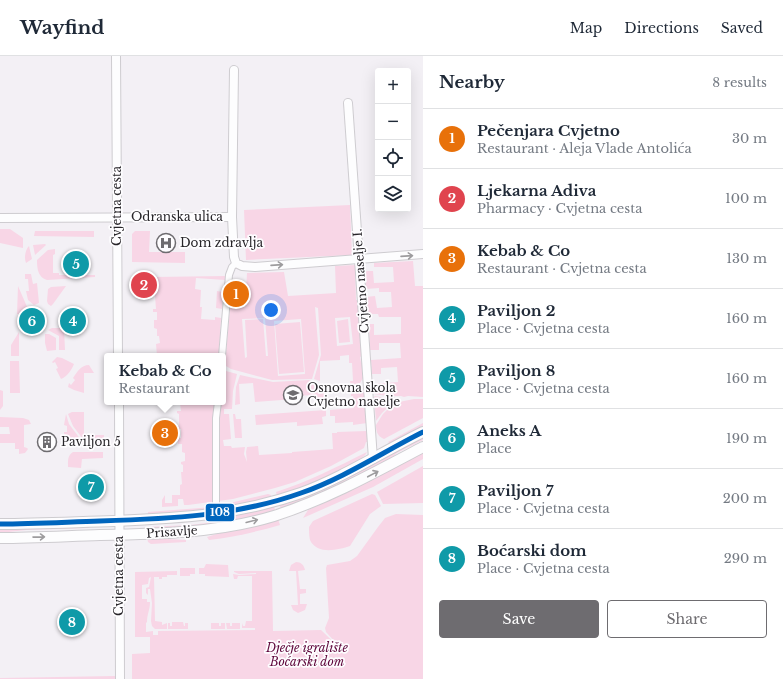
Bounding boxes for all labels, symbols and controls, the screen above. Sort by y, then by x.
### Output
text: Wayfind [20,16,105,39]
text: Map [570,19,602,37]
text: Directions [624,19,699,37]
text: Saved [721,19,763,37]
map controls [375,68,411,212]
button: + [375,68,411,104]
text: Nearby [439,72,505,93]
text: 8 results [712,74,767,91]
button: − [375,104,411,140]
text: Pečenjara Cvjetno [477,121,620,140]
text: 1 [449,130,455,147]
text: 30 m [732,130,767,147]
button: locate [375,140,411,176]
text: Restaurant · Aleja Vlade Antolića [477,140,692,157]
street label: Cvjetna cesta [109,166,124,246]
button: layers [375,176,411,212]
text: Ljekarna Adiva [477,181,596,200]
text: 2 [448,190,456,207]
text: 100 m [725,190,767,207]
text: Pharmacy · Cvjetna cesta [477,200,642,217]
street label: Odranska ulica [131,209,223,224]
street label: Cvjetno naselje I. [349,228,372,334]
hospital icon: Dom zdravlja [155,232,177,254]
place label: Dom zdravlja [180,235,263,250]
text: Kebab & Co [477,241,570,260]
pin: 5 [63,249,89,279]
text: 3 [448,250,456,267]
text: 130 m [726,250,767,267]
one-way arrow [400,252,413,259]
text: Restaurant · Cvjetna cesta [477,260,647,277]
one-way arrow [270,262,283,269]
pin: 2 [131,270,157,300]
pin: 1 [223,279,249,309]
your location [261,300,281,320]
text: Paviljon 2 [477,301,555,320]
pin: 6 [19,306,45,336]
pin: 4 [60,306,86,336]
text: 4 [448,310,456,327]
text: 160 m [726,310,767,327]
text: Place · Cvjetna cesta [477,320,610,337]
popup [104,353,226,405]
text: Kebab & Co [118,361,212,380]
text: Paviljon 8 [477,361,555,380]
text: 5 [448,370,456,387]
text: 160 m [726,370,767,387]
text: Restaurant [118,380,190,397]
place label: Osnovna škola Cvjetno naselje [307,380,400,409]
text: Place · Cvjetna cesta [477,380,610,397]
school or university icon: Osnovna škola Cvjetno naselje [282,384,304,406]
pin: 3 [152,418,178,448]
text: Aneks A [477,421,541,440]
text: 6 [448,430,456,447]
text: 190 m [726,430,767,447]
building icon: Paviljon 5 [36,431,58,453]
place label: Paviljon 5 [61,434,121,449]
text: Place [477,440,512,457]
one-way arrow [367,470,379,478]
pin: 7 [78,472,104,502]
text: Paviljon 7 [477,481,553,500]
text: 7 [449,490,455,507]
text: 200 m [723,490,767,507]
text: Place · Cvjetna cesta [477,500,610,517]
line badge: 108 [205,503,235,522]
text: 108 [210,505,230,519]
one-way arrow [245,517,258,525]
street label: Prisavlje [146,522,198,541]
one-way arrow [32,533,45,541]
street label: Cvjetna cesta [111,536,126,616]
text: Boćarski dom [477,541,587,560]
text: 8 [448,550,456,567]
text: 290 m [724,550,767,567]
text: Place · Cvjetna cesta [477,560,610,577]
button: Save [439,600,599,638]
button: Share [607,600,767,638]
pin: 8 [59,607,85,637]
park label: Dječje igralište Boćarski dom [265,640,348,669]

